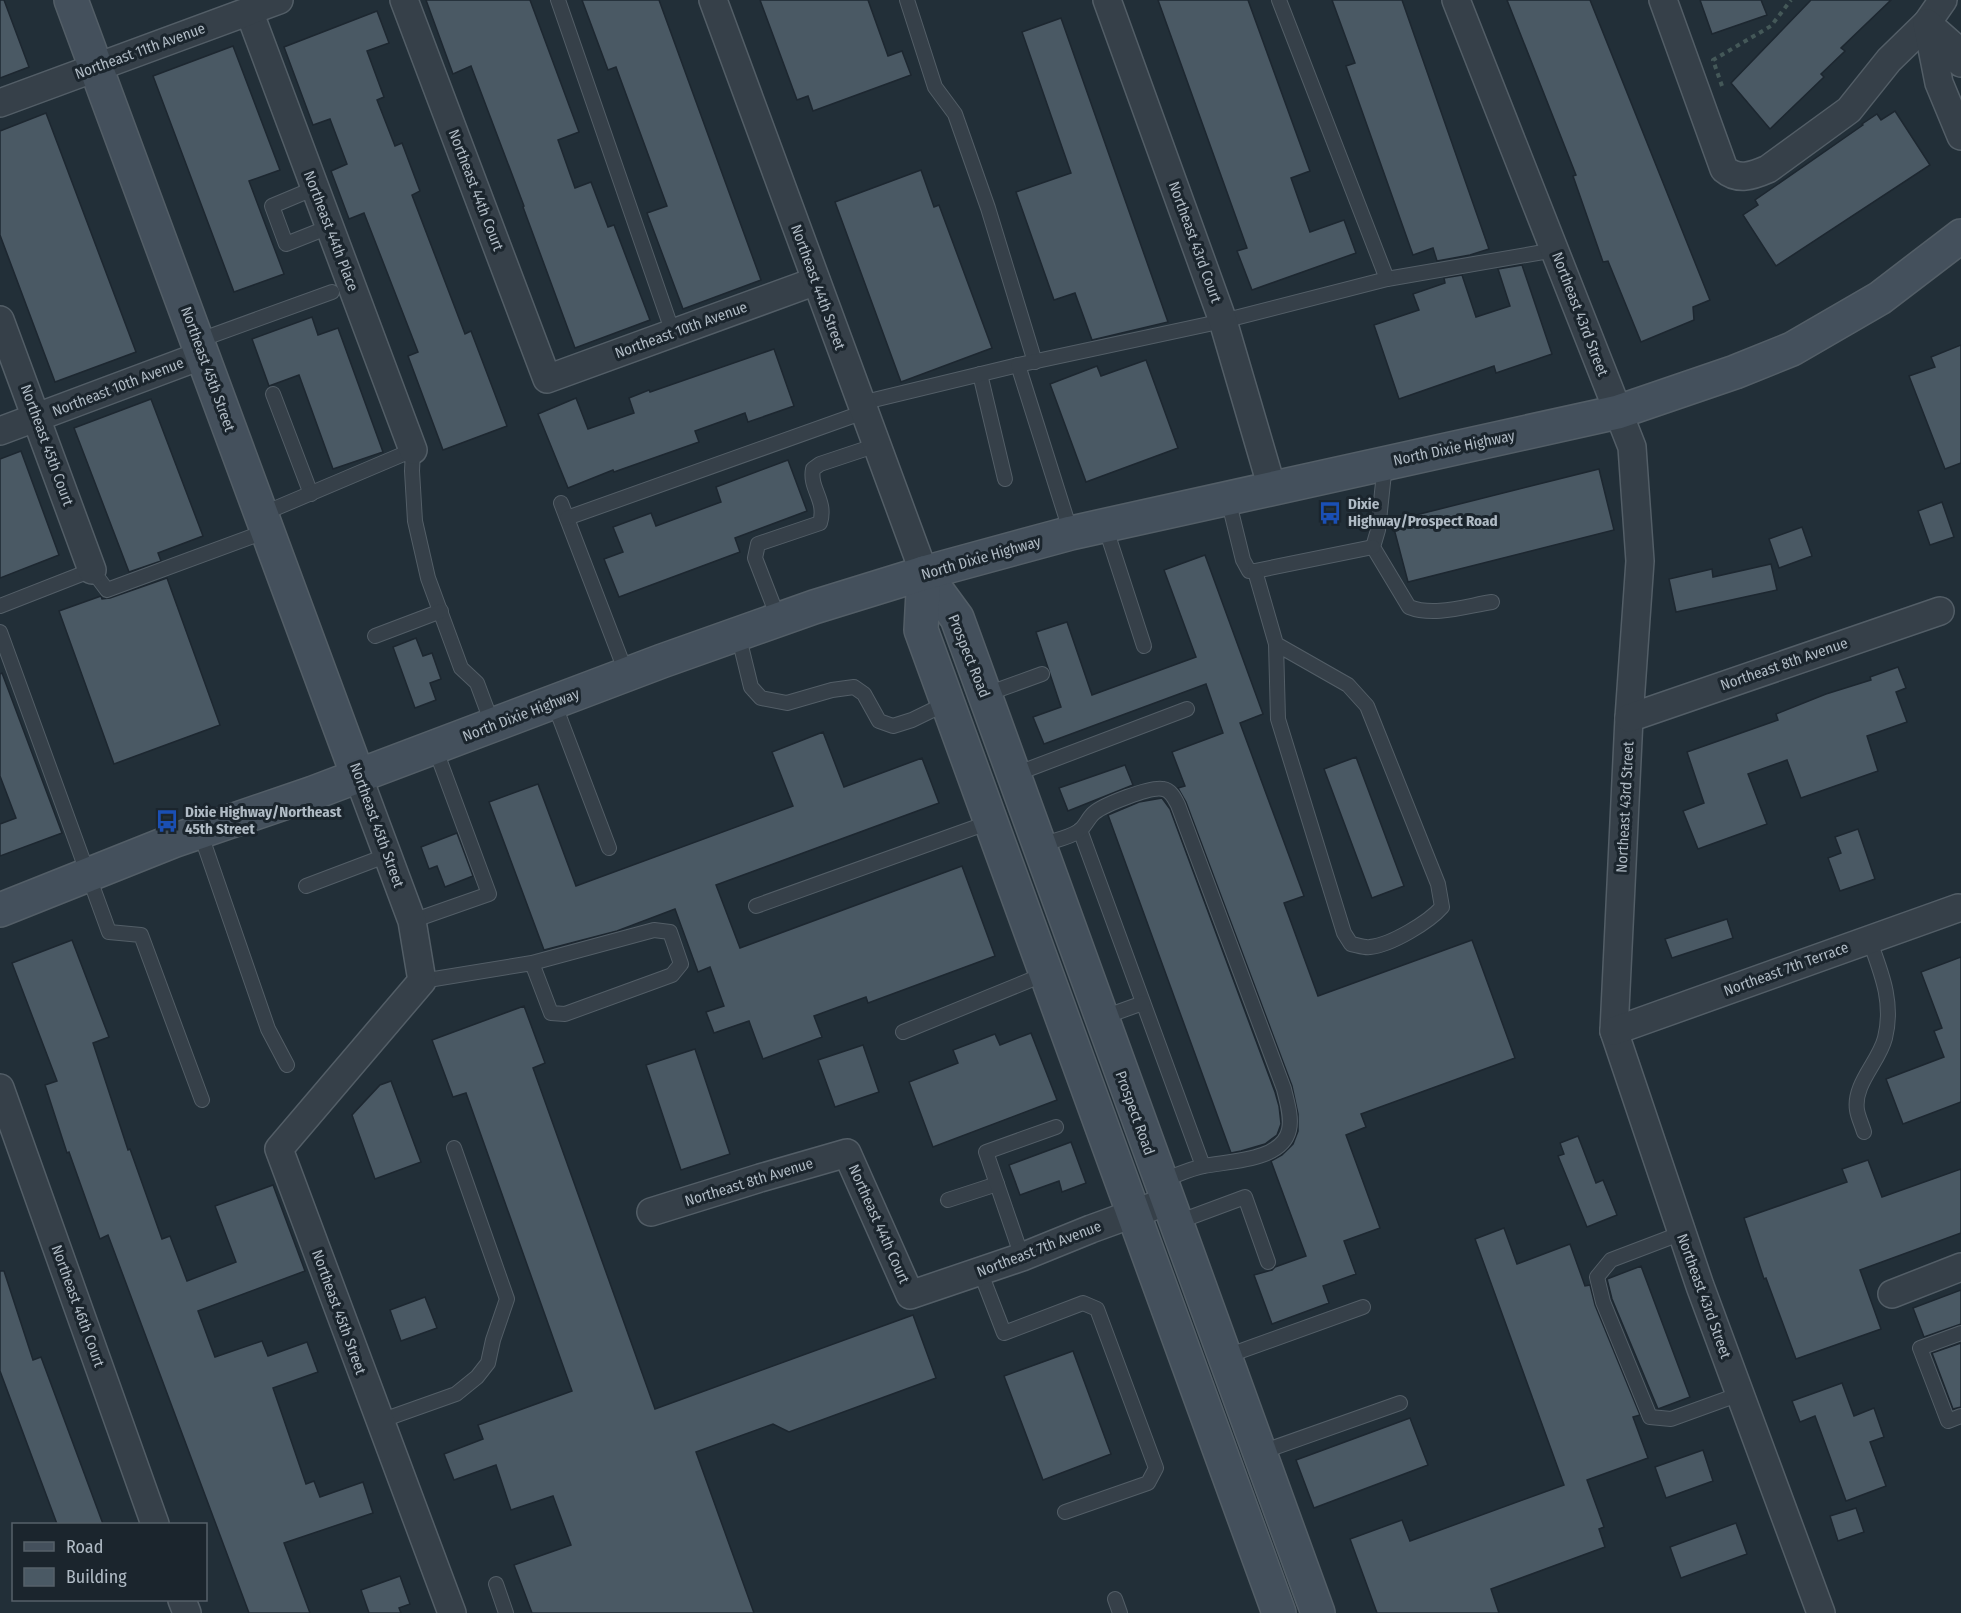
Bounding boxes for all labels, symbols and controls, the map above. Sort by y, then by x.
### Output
street label: Northeast 11th Avenue [72,19,208,83]
street label: Northeast 44th Court [445,127,507,253]
street label: Northeast 44th Place [300,168,362,294]
street label: Northeast 43rd Court [1165,179,1225,305]
street label: Northeast 44th Street [787,222,849,352]
street label: Northeast 43rd Street [1548,249,1612,379]
street label: Northeast 10th Avenue [612,298,750,362]
street label: Northeast 45th Street [177,304,239,434]
street label: Northeast 10th Avenue [50,354,186,420]
street label: Northeast 45th Court [17,382,77,508]
street label: North Dixie Highway [1392,426,1517,470]
place label: Dixie Highway/Prospect Road [1348,495,1498,530]
bus stop icon: Dixie Highway/Prospect Road [1317,500,1343,526]
street label: North Dixie Highway [919,532,1043,584]
street label: Prospect Road [944,612,994,700]
street label: Northeast 8th Avenue [1718,634,1850,694]
street label: North Dixie Highway [460,684,582,746]
street label: Northeast 43rd Street [1613,741,1637,873]
street label: Northeast 45th Street [346,760,408,890]
place label: Dixie Highway/Northeast 45th Street [185,803,342,838]
bus stop icon: Dixie Highway/Northeast 45th Street [154,808,180,834]
street label: Northeast 7th Terrace [1721,938,1851,1000]
street label: Prospect Road [1111,1069,1159,1157]
street label: Northeast 8th Avenue [683,1154,815,1210]
street label: Northeast 44th Court [845,1162,913,1286]
street label: Northeast 7th Avenue [974,1217,1104,1281]
street label: Northeast 43rd Street [1673,1231,1735,1361]
street label: Northeast 46th Court [48,1242,108,1370]
street label: Northeast 45th Street [308,1247,370,1377]
legend [12,1523,207,1601]
text: Road [66,1536,103,1558]
text: Building [66,1566,127,1588]

